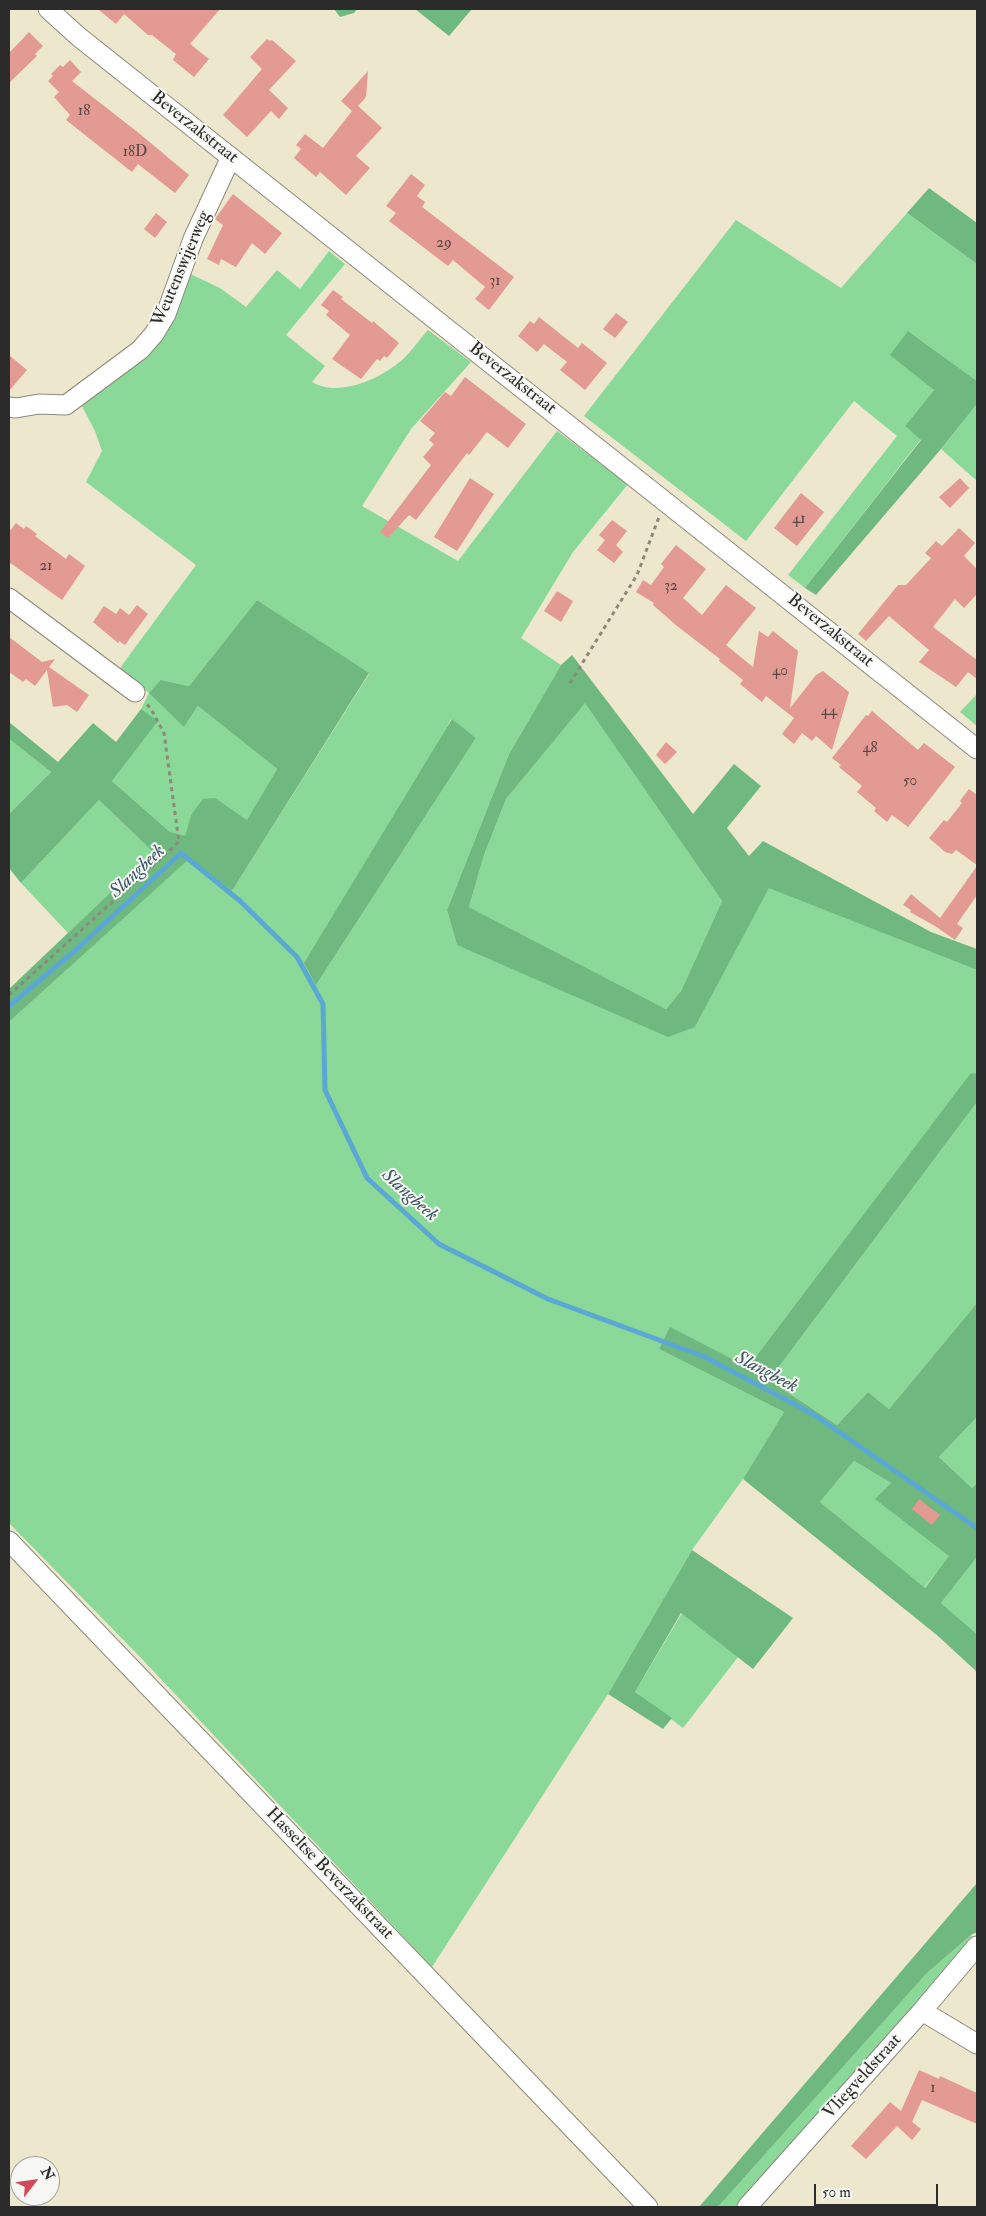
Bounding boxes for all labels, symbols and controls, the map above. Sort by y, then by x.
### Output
street label: Beverzakstraat [146,87,242,169]
house number: 18 [78,103,90,121]
house number: 18D [123,144,147,162]
street label: Weutenswijerweg [148,208,216,330]
house number: 29 [436,235,452,253]
house number: 31 [489,273,501,291]
street label: Beverzakstraat [464,338,560,420]
house number: 41 [792,511,806,529]
house number: 21 [40,558,52,576]
house number: 32 [664,578,678,596]
street label: Beverzakstraat [782,590,878,672]
house number: 40 [772,663,788,681]
house number: 44 [821,703,837,721]
house number: 48 [862,740,878,758]
house number: 50 [903,773,917,791]
water label: Slangbeek [105,841,171,903]
water label: Slangbeek [376,1165,442,1227]
water label: Slangbeek [731,1347,801,1399]
street label: Hasseltse Beverzakstraat [260,1804,398,1944]
street label: Vliegveldstraat [819,2030,907,2124]
house number: 1 [930,2080,936,2098]
north arrow [10,2156,60,2206]
text: N [37,2164,58,2183]
scale bar [816,2174,940,2206]
text: 50 m [822,2183,851,2202]

